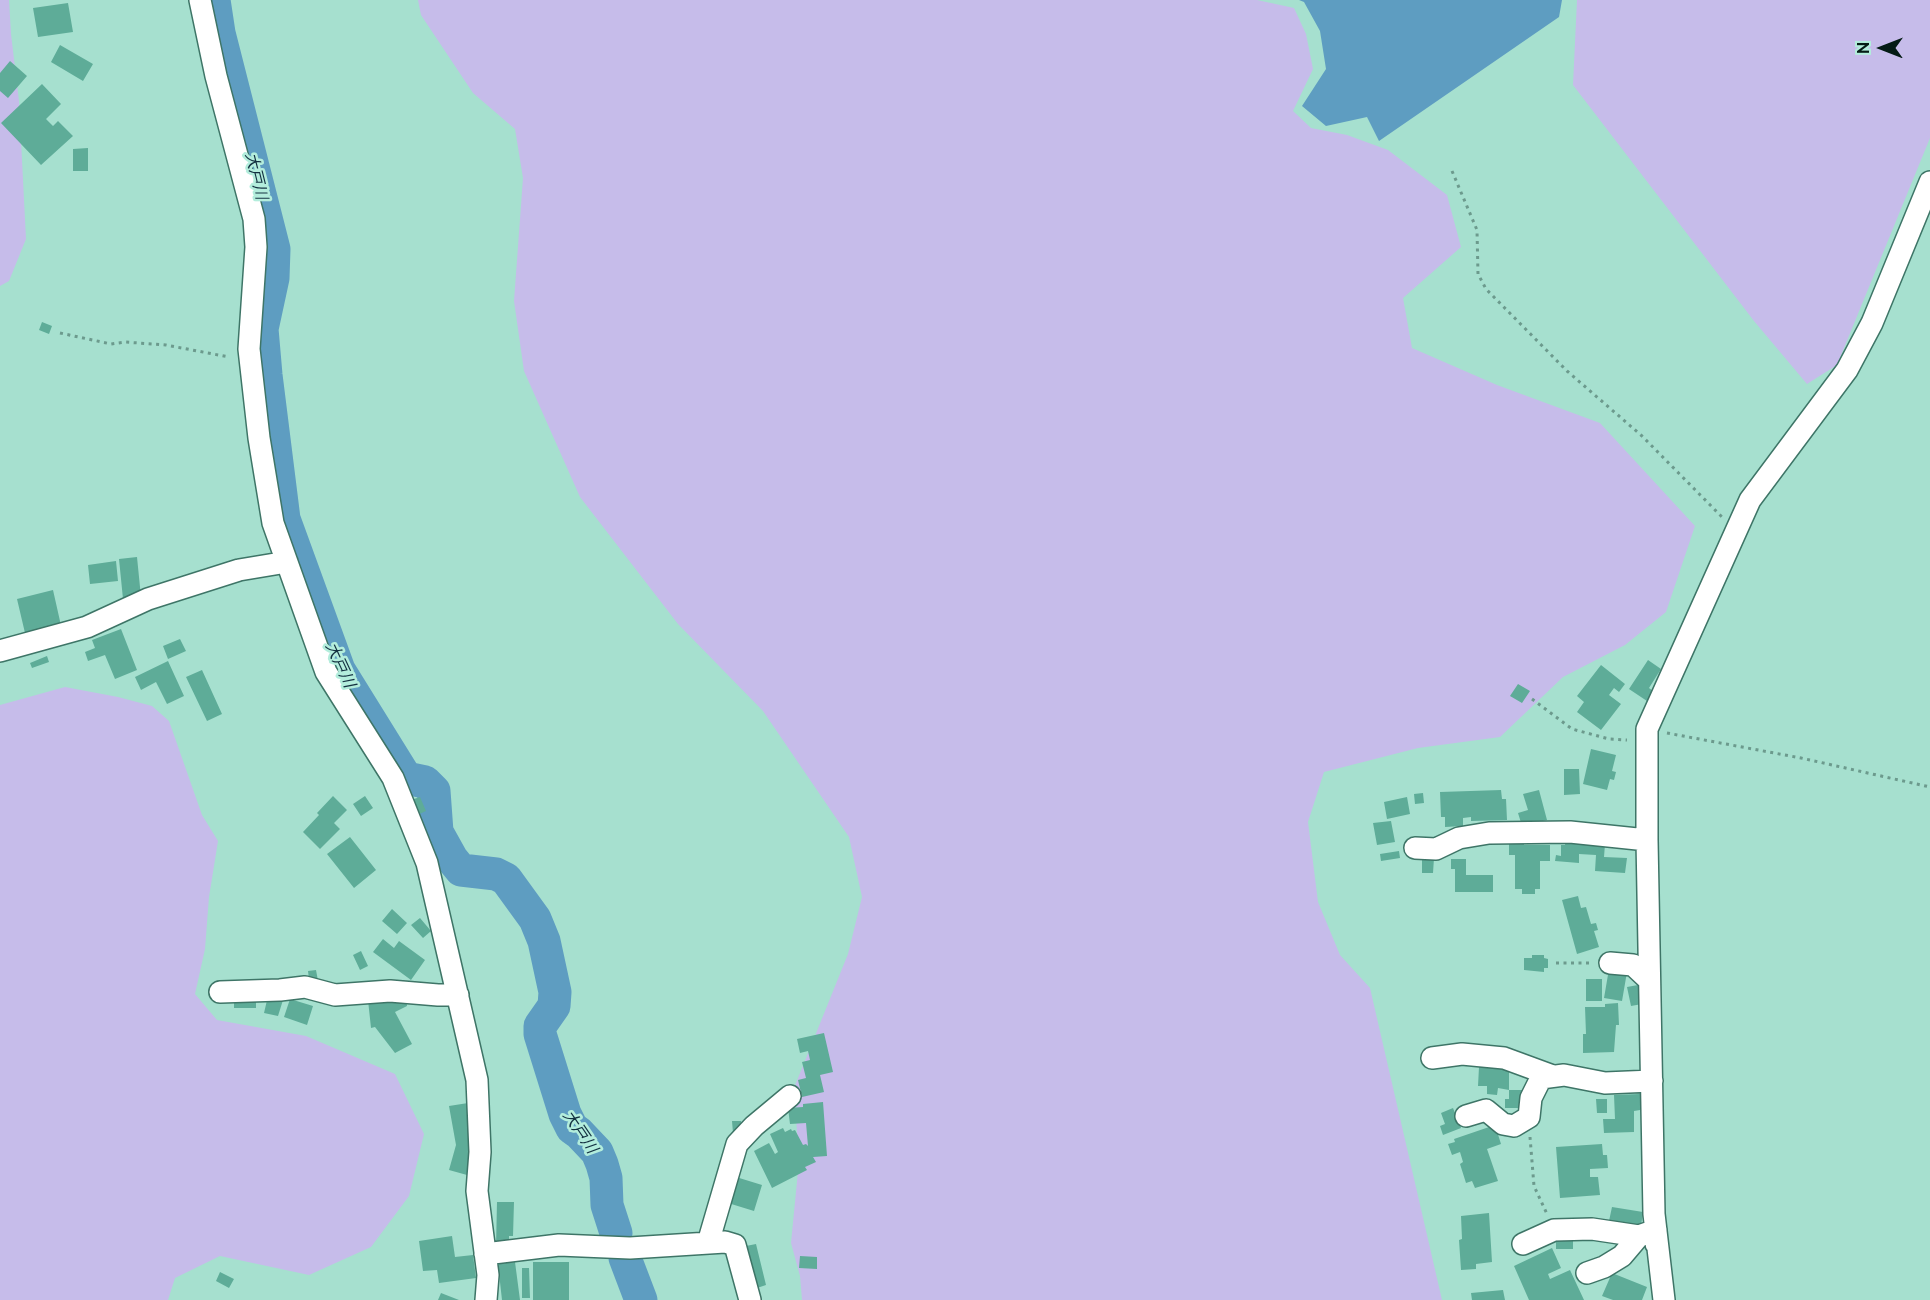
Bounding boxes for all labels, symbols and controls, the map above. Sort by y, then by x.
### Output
north arrow [1852,18,1912,78]
text: N [1854,42,1873,54]
water label: 大戸川 [241,150,271,202]
water label: 大戸川 [321,639,359,691]
water label: 大戸川 [559,1107,601,1157]

